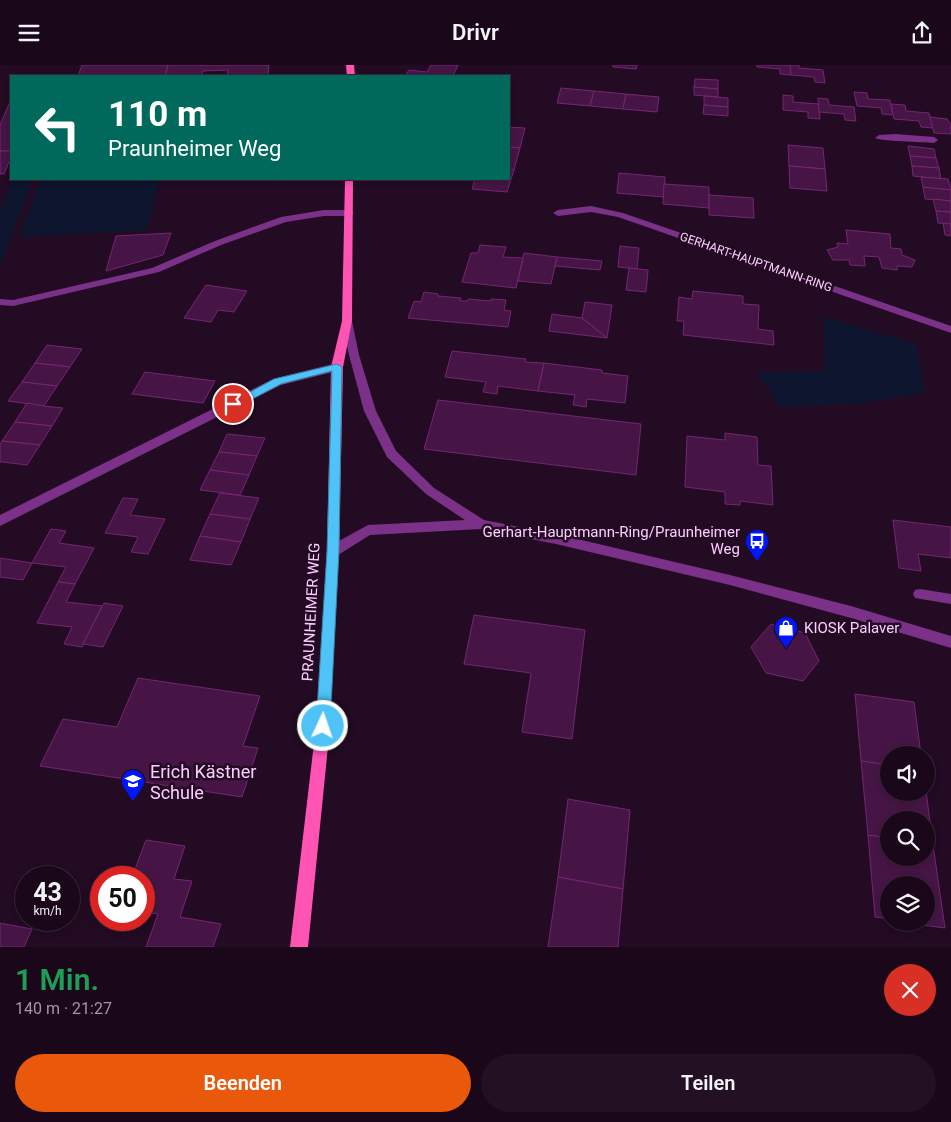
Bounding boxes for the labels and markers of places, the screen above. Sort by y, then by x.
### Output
pin [212,383,254,425]
place label: Gerhart-Hauptmann-Ring/Praunheimer Weg [483,523,740,558]
bus stop icon: Gerhart-Hauptmann-Ring/Praunheimer Weg [744,528,770,562]
shop icon: KIOSK Palaver [773,615,799,649]
place label: KIOSK Palaver [804,619,899,637]
place label: Erich Kästner Schule [150,761,256,803]
school or university icon: Erich Kästner Schule [120,768,146,802]

